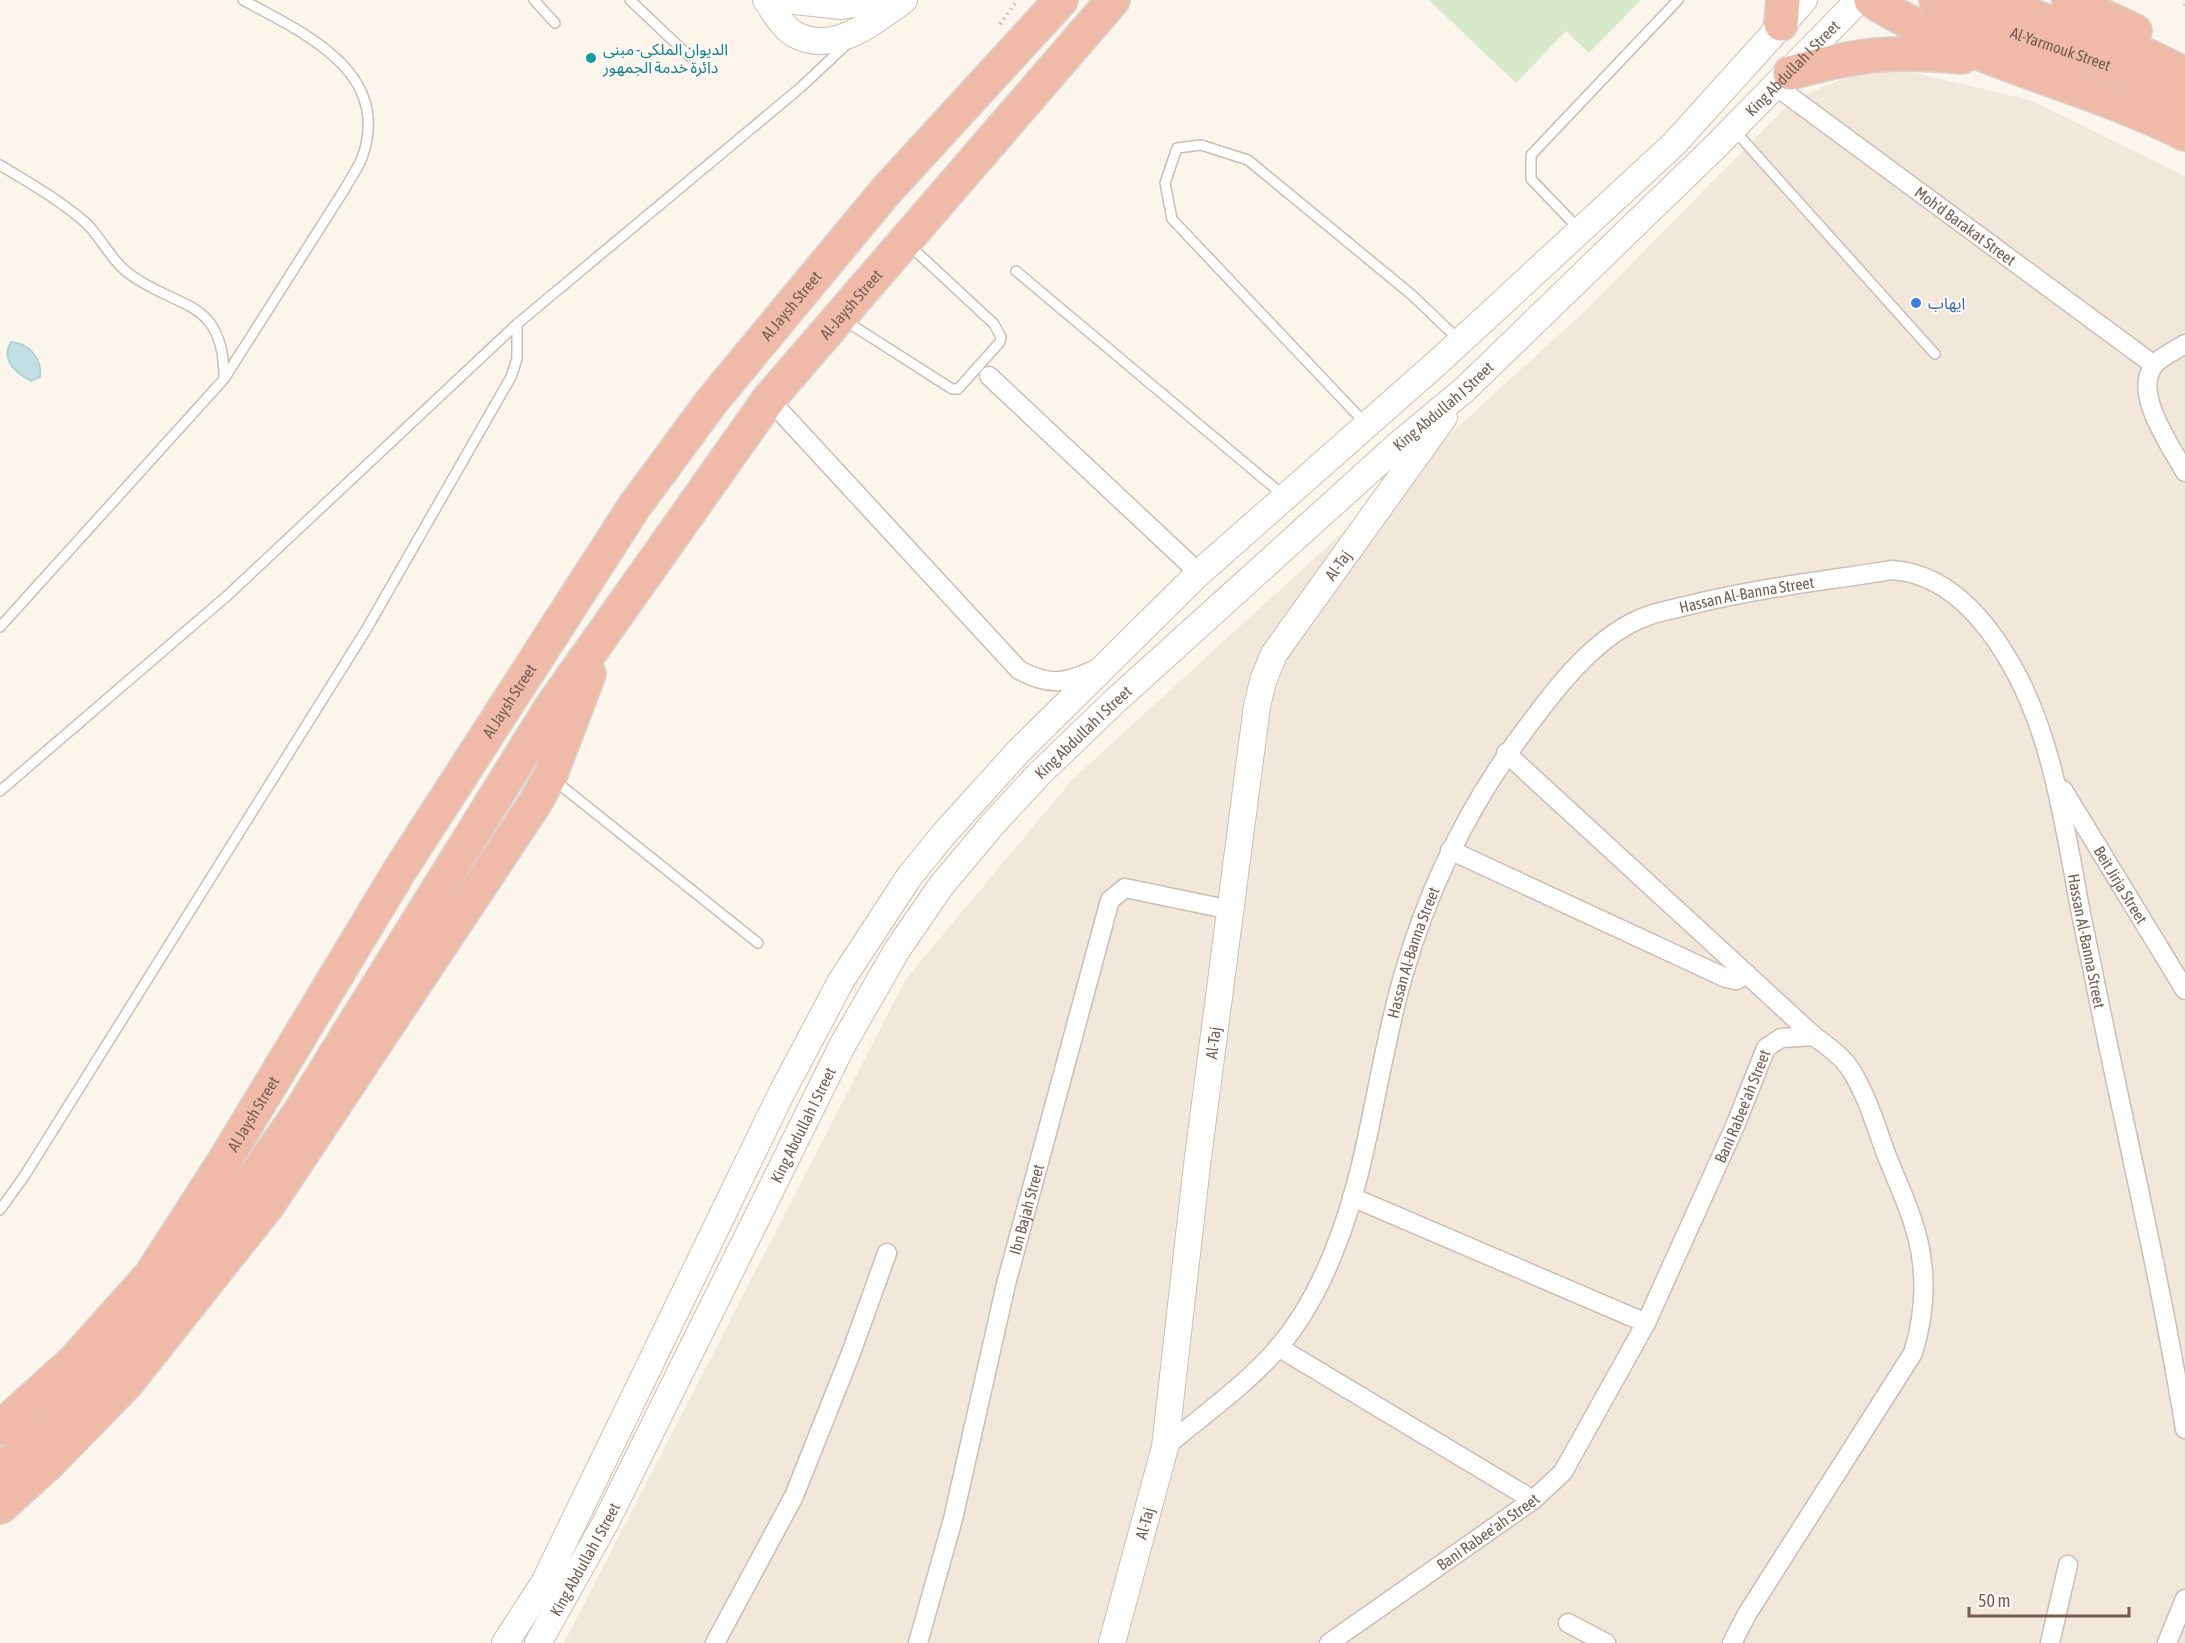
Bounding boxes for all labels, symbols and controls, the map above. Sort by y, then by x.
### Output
street label: King Abdullah I Street [1742,16,1843,120]
street label: Al-Yarmouk Street [2008,23,2114,74]
place label: الديوان الملكي- مبنى دائرة خدمة الجمهور [602,40,728,77]
marker: الديوان الملكي- مبنى دائرة خدمة الجمهور [584,51,598,65]
street label: Moh'd Barakat Street [1911,183,2020,269]
street label: Al-Jaysh Street [816,265,886,343]
street label: Al Jaysh Street [757,267,825,344]
place label: ايهاب [1928,294,1965,313]
marker: ايهاب [1909,296,1923,310]
street label: King Abdullah I Street [1389,357,1497,454]
street label: Al-Taj [1321,547,1355,584]
street label: Hassan Al-Banna Street [1677,573,1816,616]
street label: Al Jaysh Street [479,660,540,741]
street label: King Abdullah I Street [1031,682,1135,782]
street label: Beit Jirja Street [2090,843,2151,927]
street label: Hassan Al-Banna Street [2065,872,2109,1010]
street label: Hassan Al-Banna Street [1383,884,1443,1020]
street label: Al-Taj [1202,1026,1225,1060]
street label: Bani Rabee'ah Street [1711,1047,1774,1166]
street label: King Abdullah I Street [767,1064,839,1186]
street label: Al Jaysh Street [223,1073,283,1154]
street label: Ibn Bajah Street [1005,1162,1047,1257]
street label: Bani Rabee'ah Street [1433,1490,1543,1574]
street label: King Abdullah I Street [546,1499,623,1619]
street label: Al-Taj [1131,1505,1158,1541]
scale bar [1969,1580,2130,1618]
text: 50 m [1978,1590,2010,1611]

